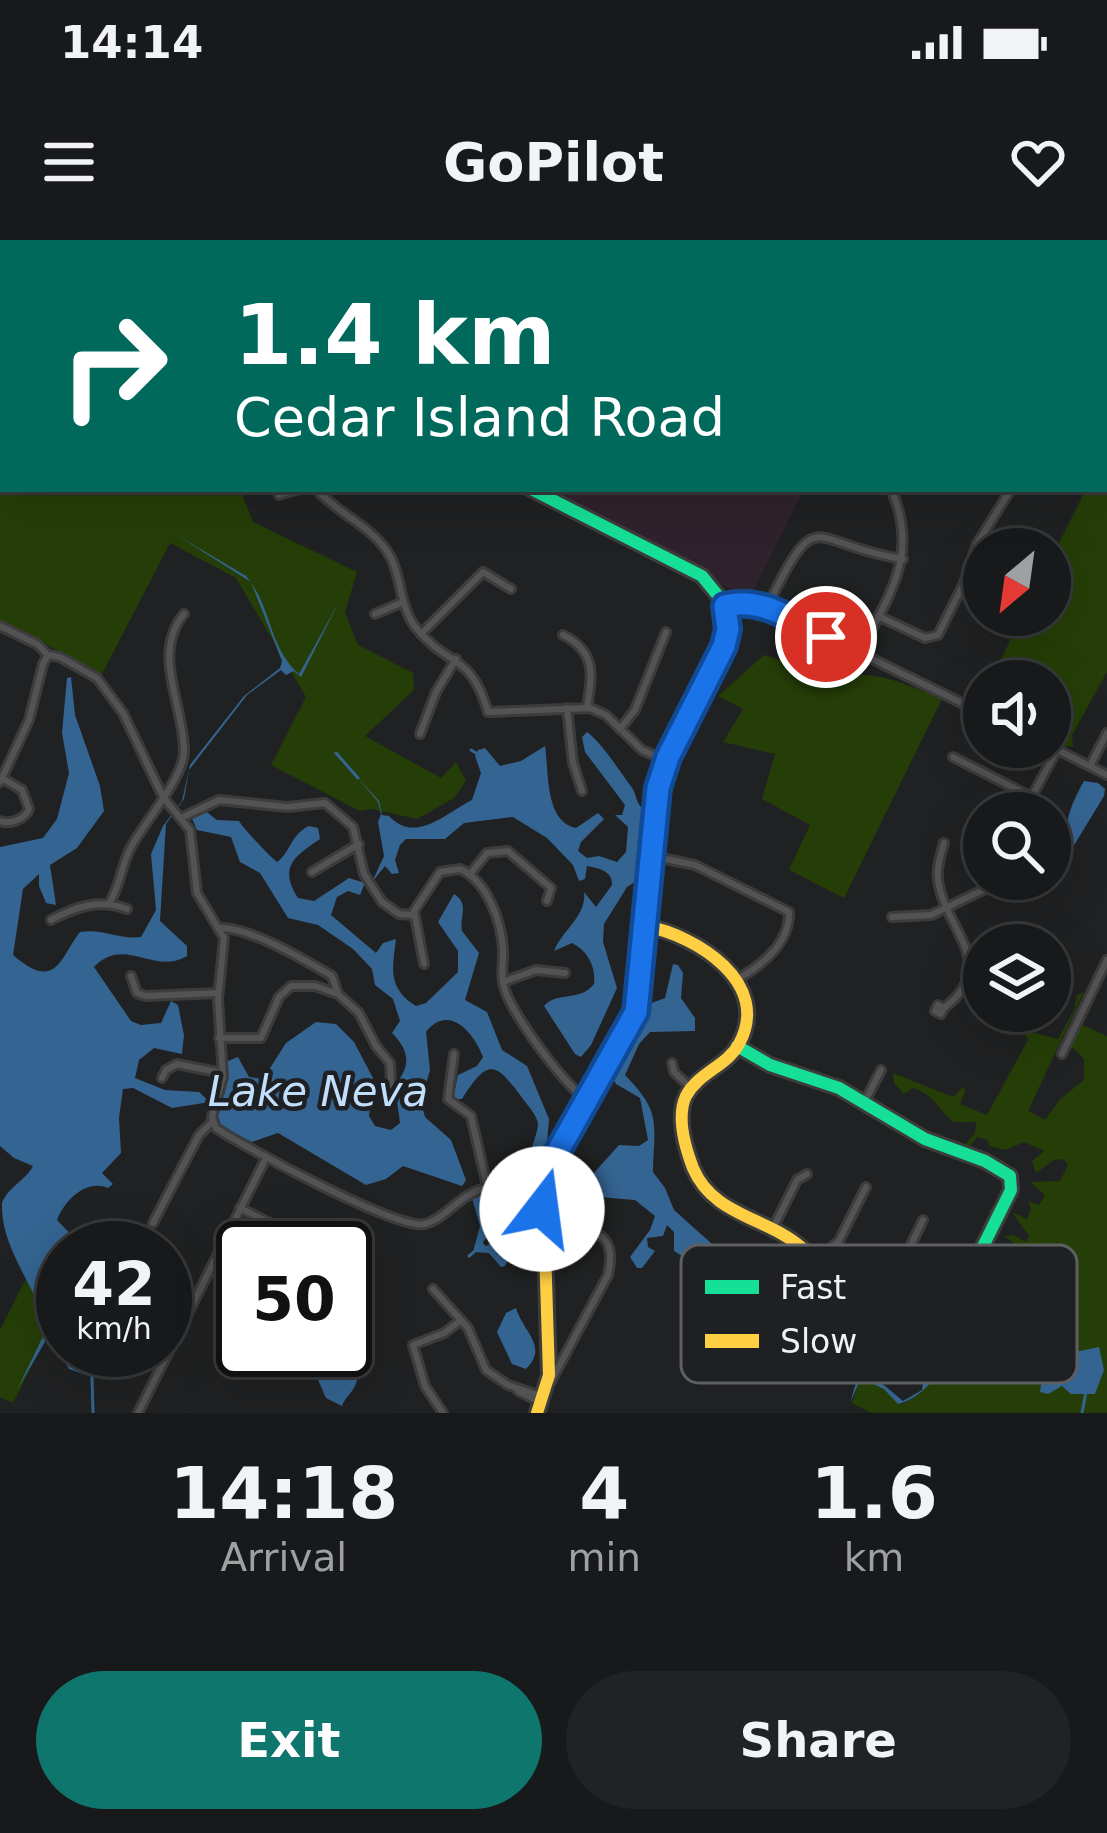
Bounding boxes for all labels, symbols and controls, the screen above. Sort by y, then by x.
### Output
text: 14:14 [60,16,203,69]
icon: menu [36,129,102,195]
icon: heart [1005,129,1071,195]
text: GoPilot [443,131,664,194]
text: 1.4 km [234,286,555,384]
icon: right [36,288,192,444]
text: Cedar Island Road [234,386,725,449]
north arrow [963,528,1071,636]
map controls [963,528,1071,1032]
pin [775,586,877,688]
icon: arrive [793,604,859,670]
button: sound [963,660,1071,768]
button: search [963,792,1071,900]
button: layers [963,924,1071,1032]
water label: Lake Neva [208,1067,428,1116]
position arrow [479,1146,605,1272]
speed limit sign: 50 [216,1221,372,1377]
legend [681,1245,1077,1383]
text: 42 [72,1249,156,1319]
text: Fast [780,1268,846,1307]
text: km/h [76,1311,152,1346]
text: Slow [780,1322,857,1361]
text: 14:18 [169,1451,398,1535]
text: 4 [579,1451,629,1535]
text: 1.6 [810,1451,938,1535]
text: Arrival [220,1535,347,1580]
text: min [568,1535,641,1580]
text: km [844,1535,904,1580]
button: Exit [36,1671,542,1809]
button: Share [566,1671,1071,1809]

